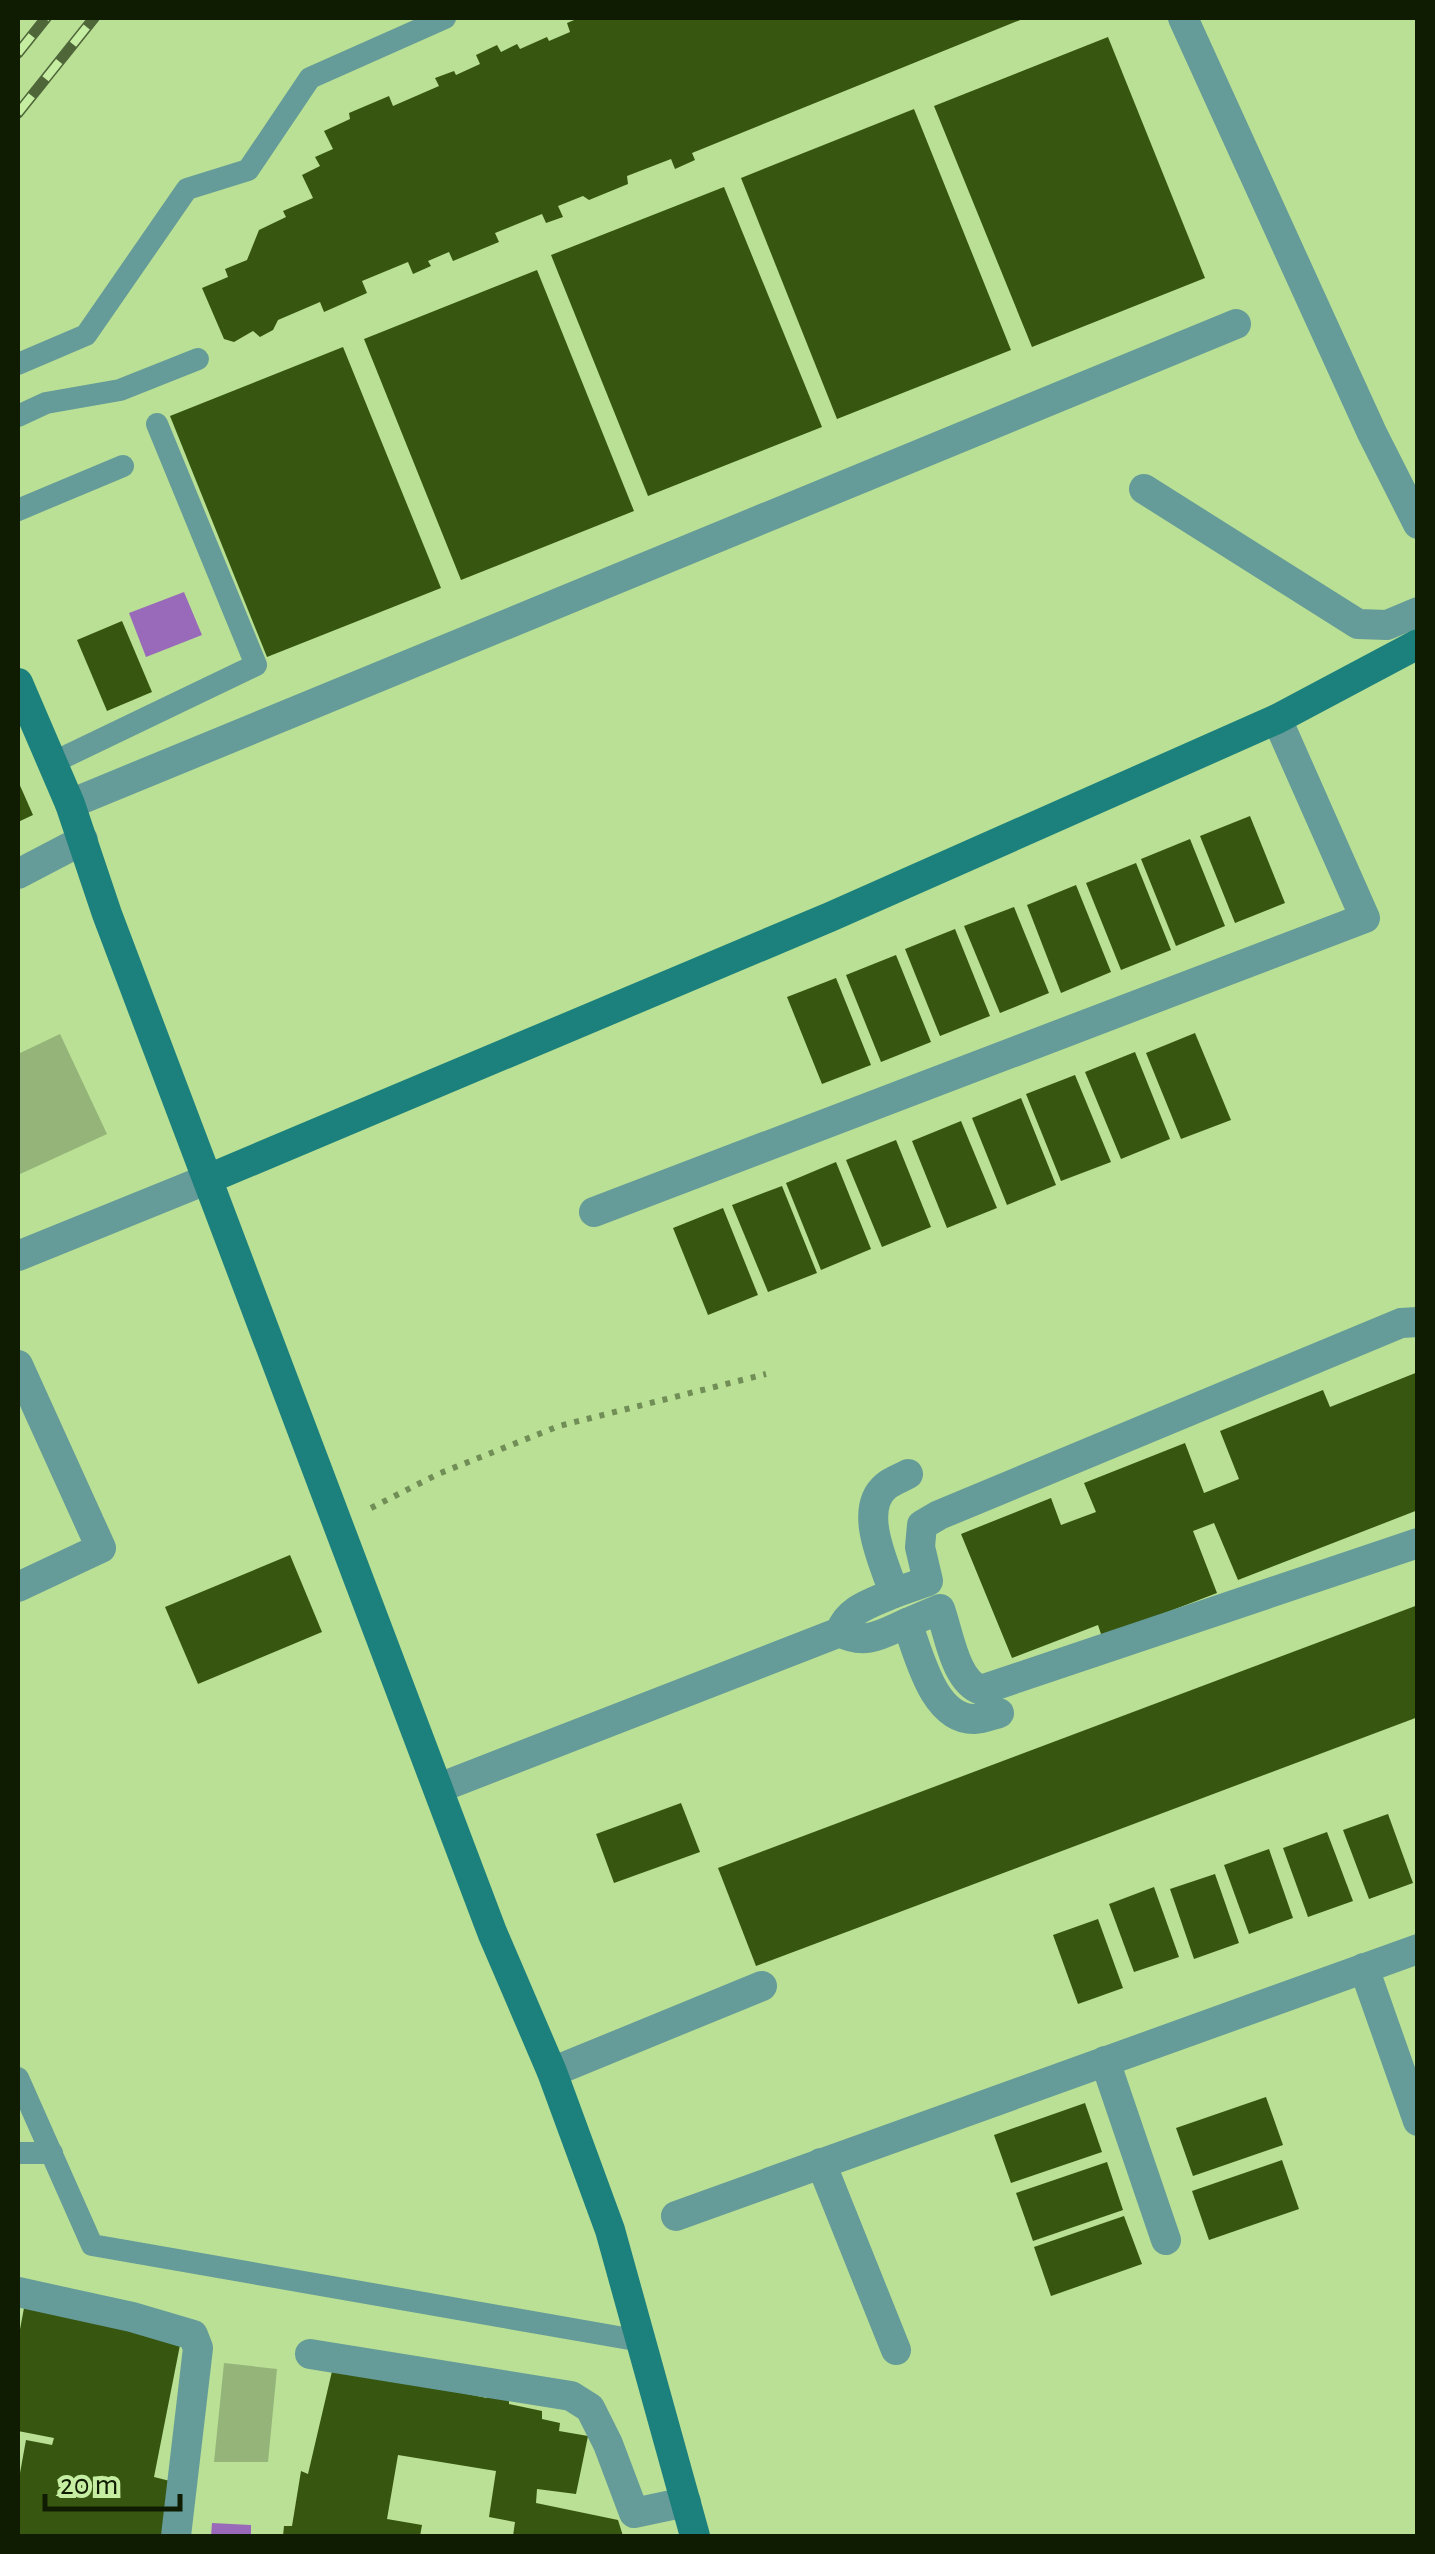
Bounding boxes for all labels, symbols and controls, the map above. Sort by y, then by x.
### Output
scale bar [45,2449,180,2511]
text: 20 m [60,2470,118,2500]

